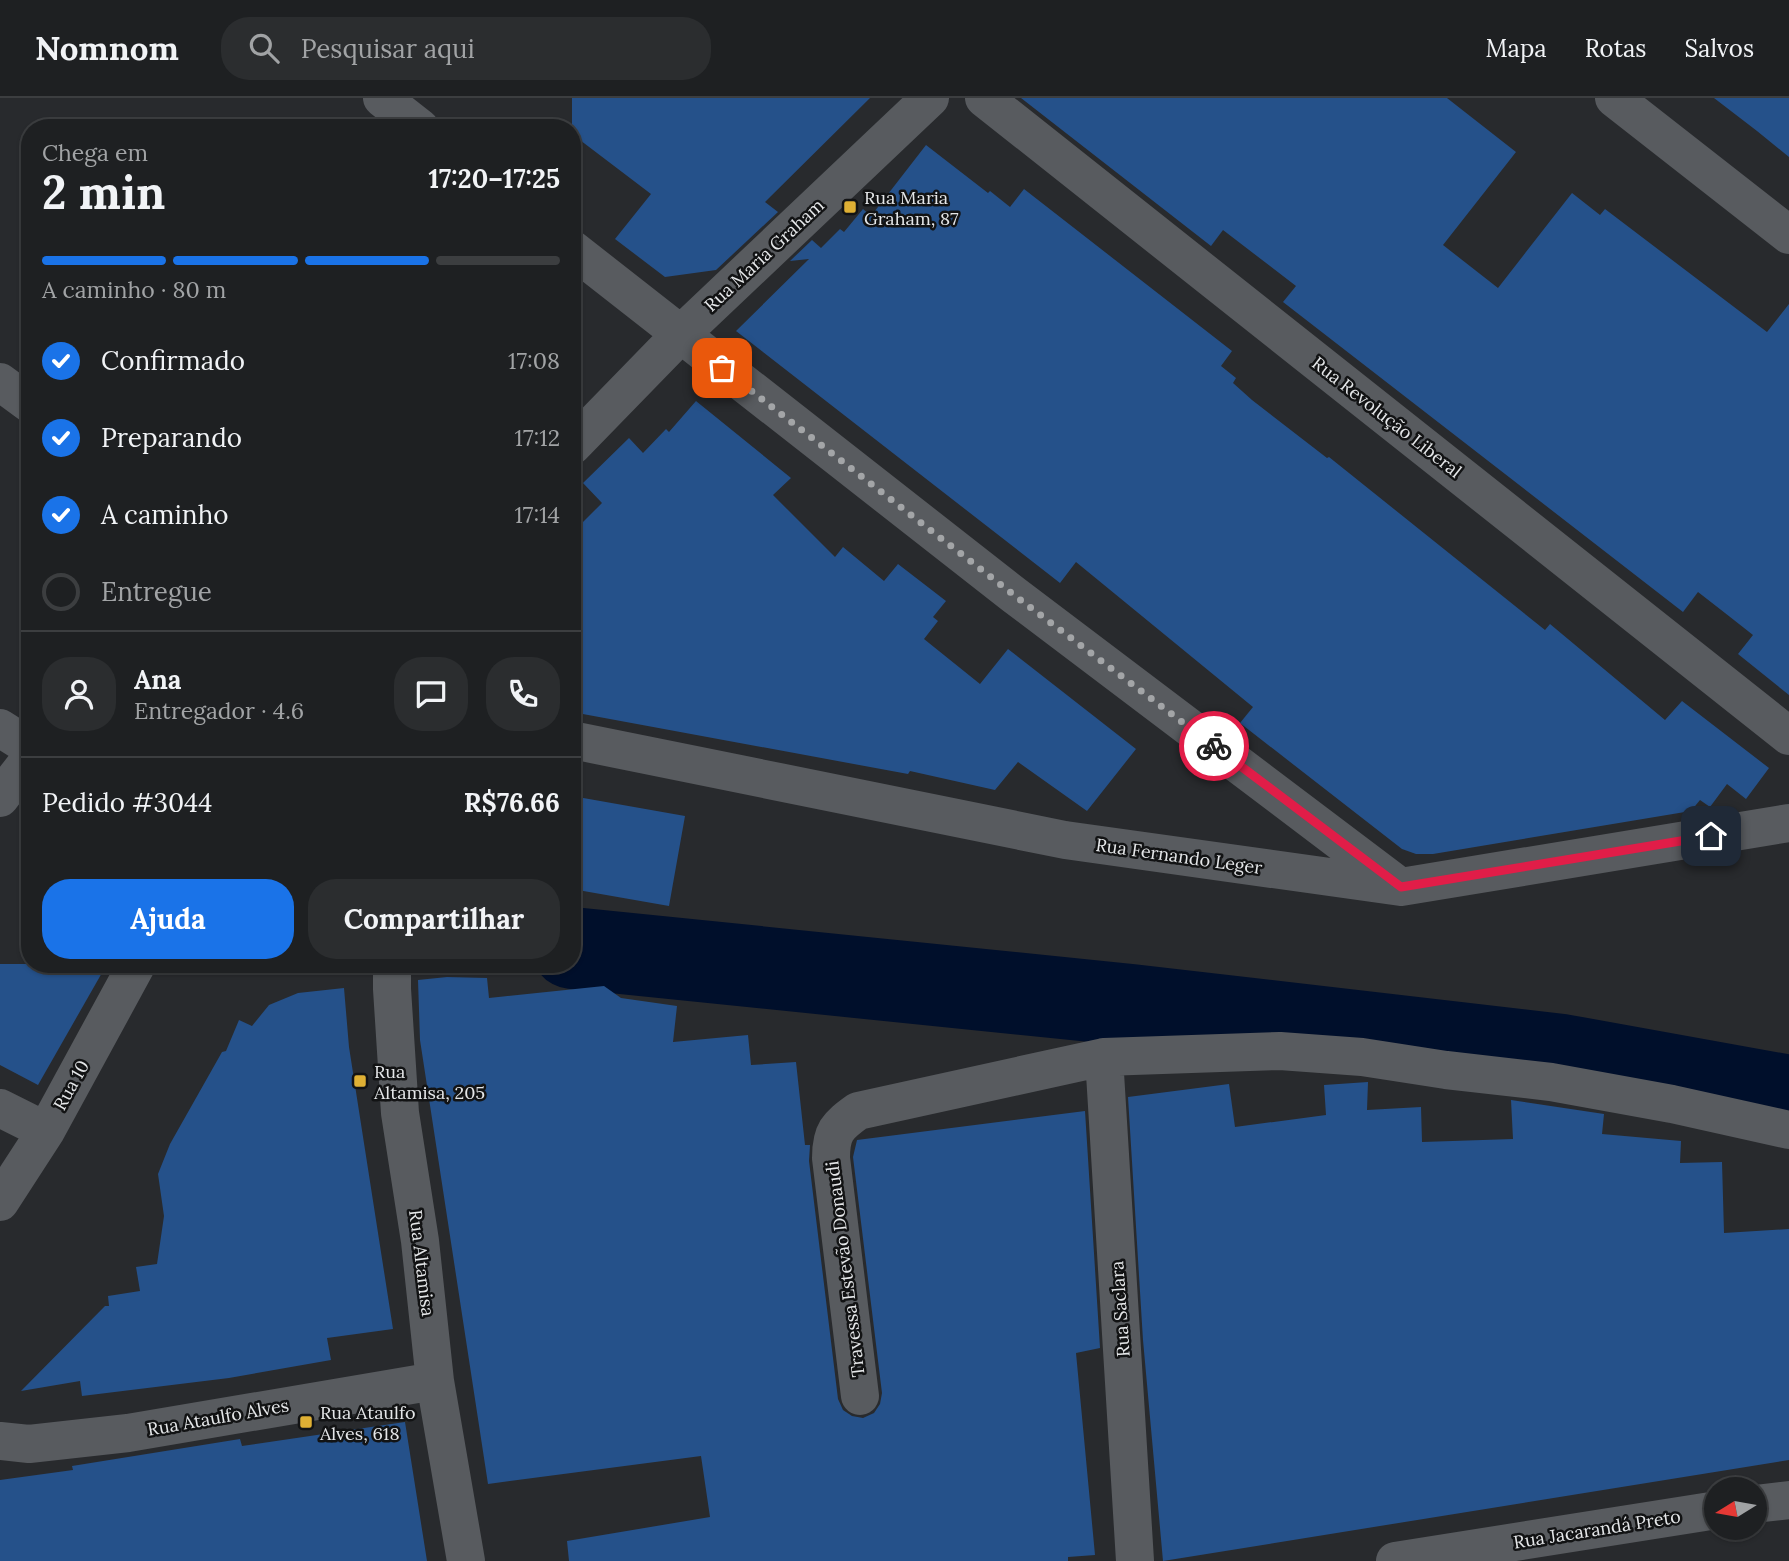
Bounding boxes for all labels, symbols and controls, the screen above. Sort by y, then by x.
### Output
search box [221,17,711,80]
text: Nomnom [35,27,179,69]
icon: search [245,29,283,67]
text: Pesquisar aqui [301,32,475,65]
text: Mapa [1486,33,1547,64]
text: Rotas [1585,33,1646,64]
text: Salvos [1684,33,1754,64]
text: Chega em [42,138,148,167]
text: 17:20–17:25 [429,162,560,195]
text: 2 min [42,163,165,222]
place label: Rua Maria Graham, 87 [864,186,959,230]
street label: Rua Maria Graham [699,194,829,316]
marker: Rua Maria Graham, 87 [842,199,858,215]
text: A caminho · 80 m [42,275,226,304]
pin [692,338,752,398]
icon: check [42,342,80,380]
text: Confirmado [101,344,245,377]
text: 17:08 [508,346,560,375]
icon: bag [703,349,741,387]
street label: Rua Revolução Liberal [1308,351,1467,483]
icon: check [42,419,80,457]
text: Preparando [101,421,242,454]
text: 17:12 [515,423,560,452]
icon: check [42,496,80,534]
text: A caminho [101,498,228,531]
text: 17:14 [514,500,560,529]
text: Entregue [101,575,212,608]
button: person [42,657,116,731]
button: chat [394,657,468,731]
button: phone [486,657,560,731]
text: Ana [134,663,181,696]
text: Entregador · 4.6 [134,696,304,725]
courier [1179,711,1249,781]
icon: bike [1195,727,1233,765]
text: Pedido #3044 [42,786,212,819]
text: R$76.66 [464,786,560,819]
pin [1681,806,1741,866]
icon: home [1692,817,1730,855]
street label: Rua Fernando Leger [1094,833,1264,879]
button: Ajuda [42,879,294,959]
button: Compartilhar [308,879,560,959]
street label: Rua 10 [48,1056,94,1114]
place label: Rua Altamisa, 205 [373,1060,485,1104]
marker: Rua Altamisa, 205 [352,1073,368,1089]
street label: Travessa Estevão Donaudi [820,1160,870,1378]
street label: Rua Altamisa [404,1208,440,1318]
street label: Rua Saclara [1105,1260,1135,1358]
street label: Rua Ataulfo Alves [145,1393,291,1441]
place label: Rua Ataulfo Alves, 618 [319,1401,416,1445]
marker: Rua Ataulfo Alves, 618 [298,1414,314,1430]
north arrow [1704,1477,1768,1540]
map controls [1704,1477,1767,1540]
street label: Rua Jacarandá Preto [1512,1504,1682,1554]

